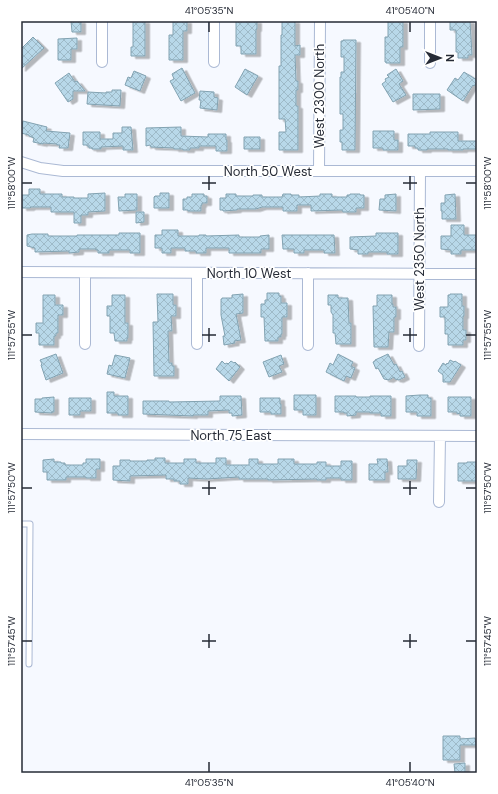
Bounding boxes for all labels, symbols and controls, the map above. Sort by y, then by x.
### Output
text: 41°05'35"N [185,4,233,17]
text: 41°05'40"N [385,4,435,17]
north arrow [420,38,460,78]
street label: West 2300 North [311,44,328,148]
text: N [443,54,457,62]
text: 111°58'00"W [5,156,18,209]
text: 111°58'00"W [481,156,494,209]
street label: North 50 West [224,163,312,180]
street label: West 2350 North [411,207,428,311]
street label: North 10 West [207,265,291,282]
text: 111°57'55"W [5,310,18,360]
text: 111°57'55"W [481,310,494,360]
street label: North 75 East [190,427,272,444]
text: 111°57'50"W [5,462,18,514]
text: 111°57'50"W [481,462,494,514]
text: 111°57'45"W [5,616,18,666]
text: 111°57'45"W [481,616,494,666]
text: 41°05'35"N [185,776,233,789]
text: 41°05'40"N [385,776,435,789]

